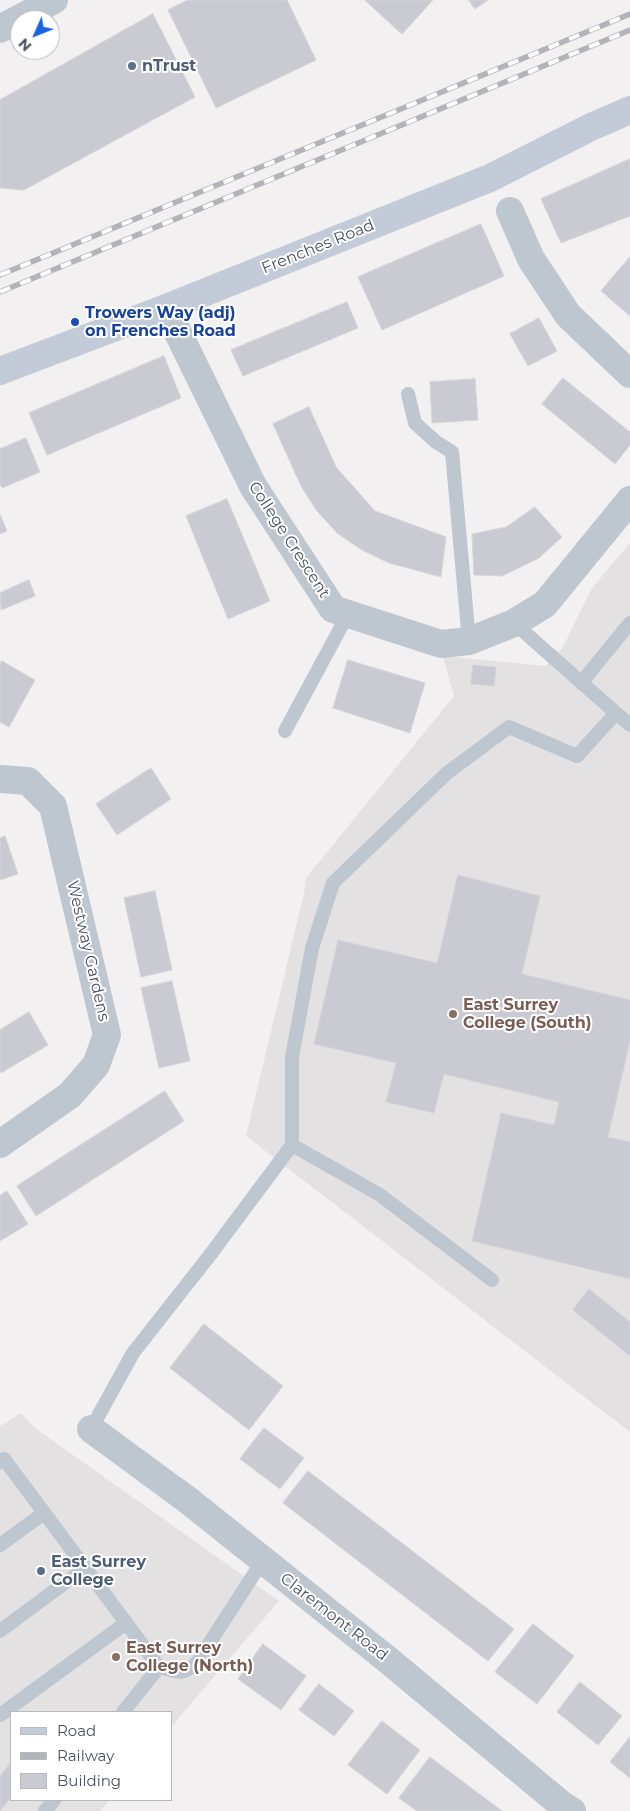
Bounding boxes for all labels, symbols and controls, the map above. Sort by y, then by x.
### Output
north arrow [10,10,60,60]
text: N [15,34,35,55]
place label: nTrust [142,56,196,76]
marker: nTrust [126,60,138,72]
street label: Frenches Road [259,216,377,278]
place label: Trowers Way (adj) on Frenches Road [85,303,236,341]
marker: Trowers Way (adj) on Frenches Road [69,316,81,328]
street label: College Crescent [244,478,334,602]
street label: Westway Gardens [62,879,114,1023]
place label: East Surrey College (South) [463,995,591,1033]
marker: East Surrey College (South) [447,1008,459,1020]
place label: East Surrey College [51,1552,146,1590]
marker: East Surrey College [35,1565,47,1577]
street label: Claremont Road [276,1569,392,1665]
place label: East Surrey College (North) [126,1638,253,1676]
marker: East Surrey College (North) [110,1651,122,1663]
legend [10,1711,172,1801]
text: Road [57,1721,96,1740]
text: Railway [57,1746,114,1765]
text: Building [57,1771,121,1790]

